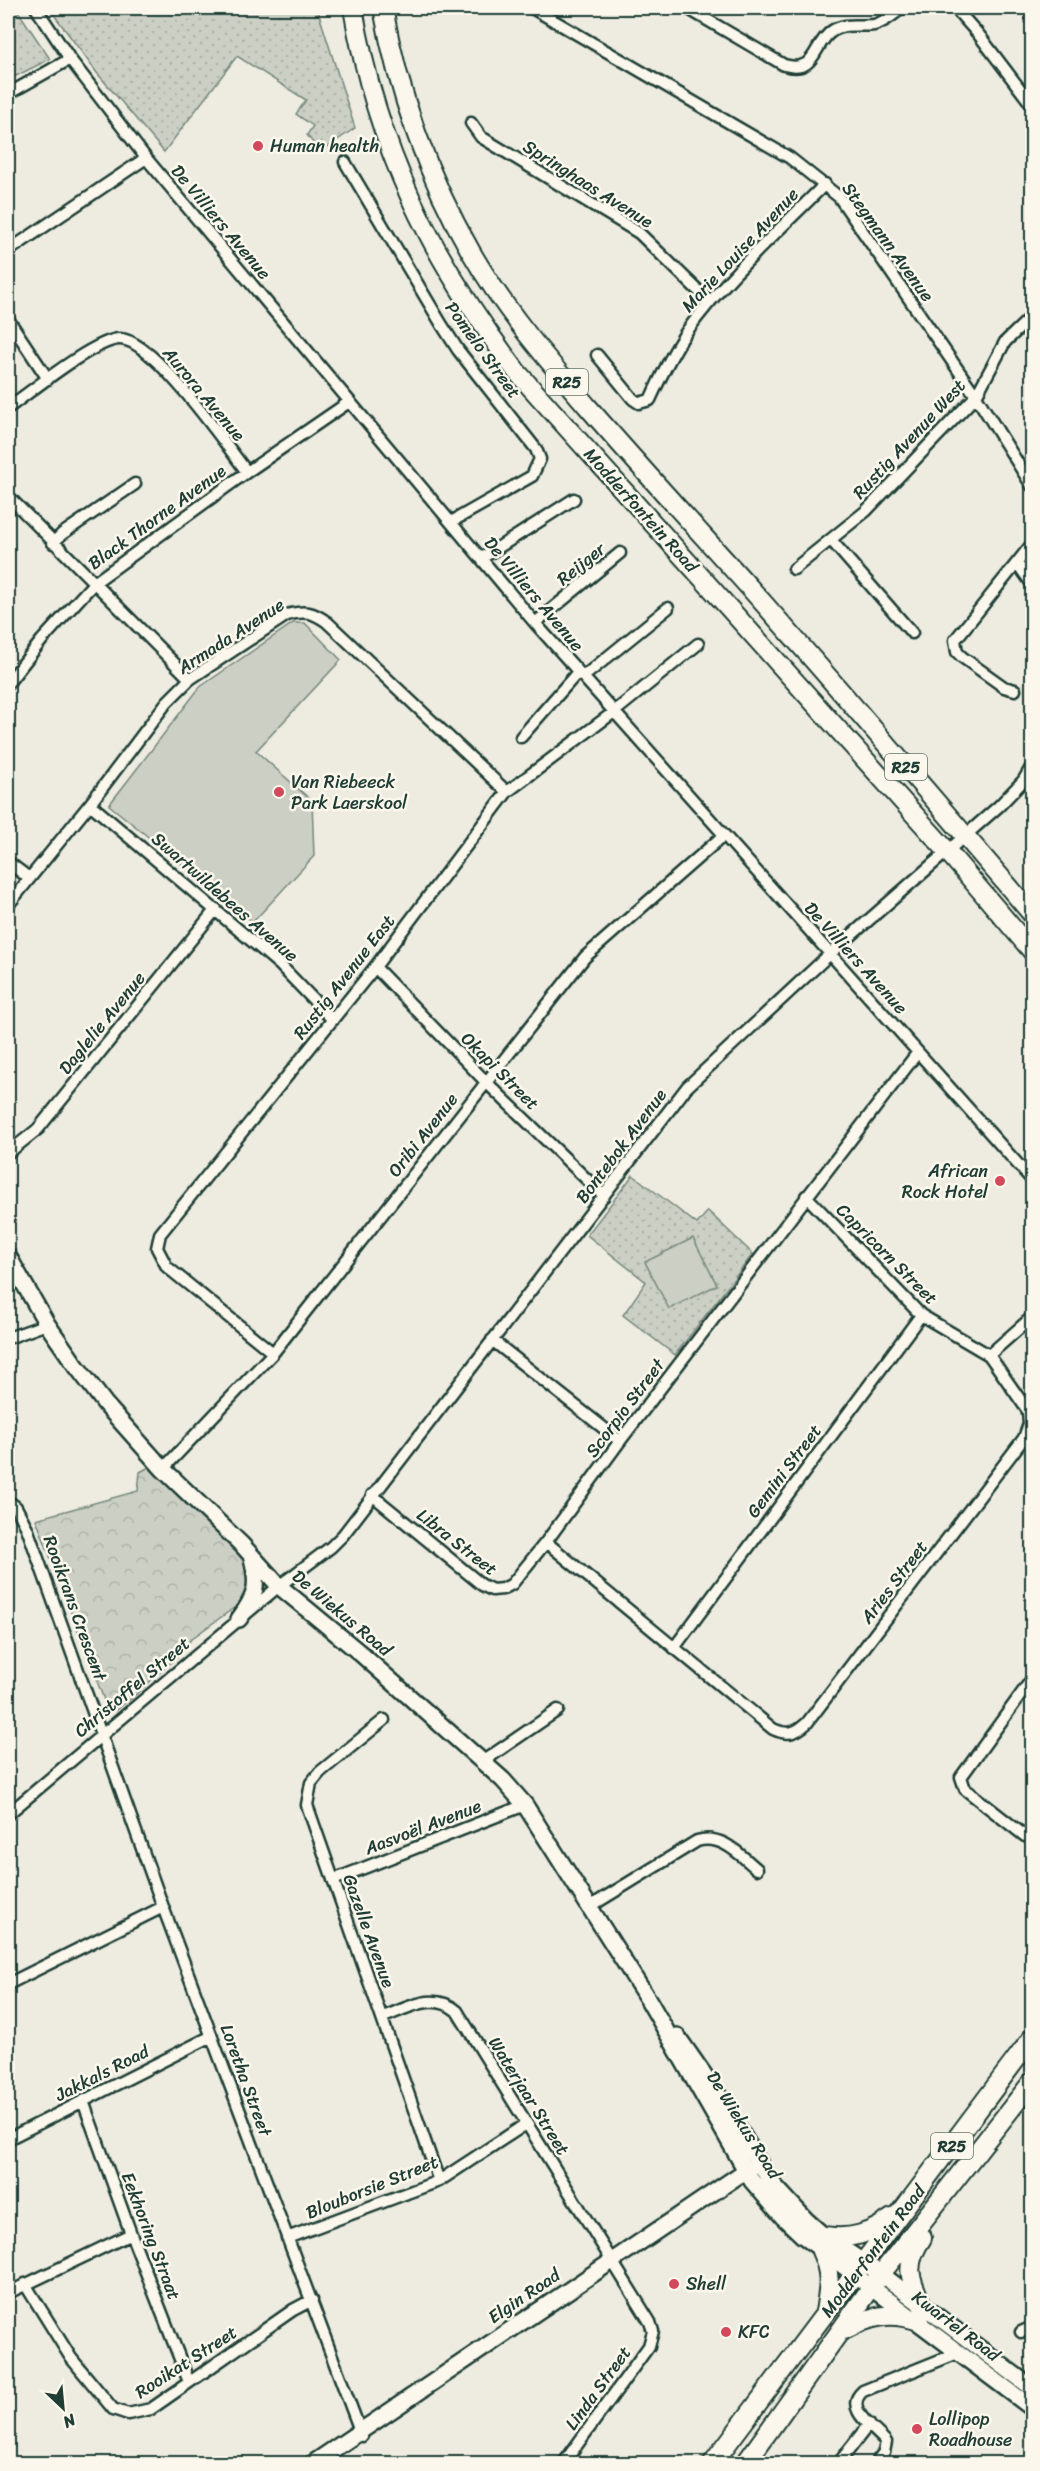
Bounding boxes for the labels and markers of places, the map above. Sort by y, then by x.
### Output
place label: Human health [270,130,379,162]
marker: Human health [251,139,265,153]
place label: Van Riebeeck Park Laerskool [291,766,408,819]
marker: Van Riebeeck Park Laerskool [272,785,286,799]
place label: African Rock Hotel [902,1155,989,1208]
marker: African Rock Hotel [993,1174,1007,1188]
place label: Shell [686,2268,727,2300]
marker: Shell [667,2277,681,2291]
place label: KFC [738,2316,770,2348]
marker: KFC [719,2325,733,2339]
place label: Lollipop Roadhouse [929,2403,1012,2456]
marker: Lollipop Roadhouse [910,2422,924,2436]

